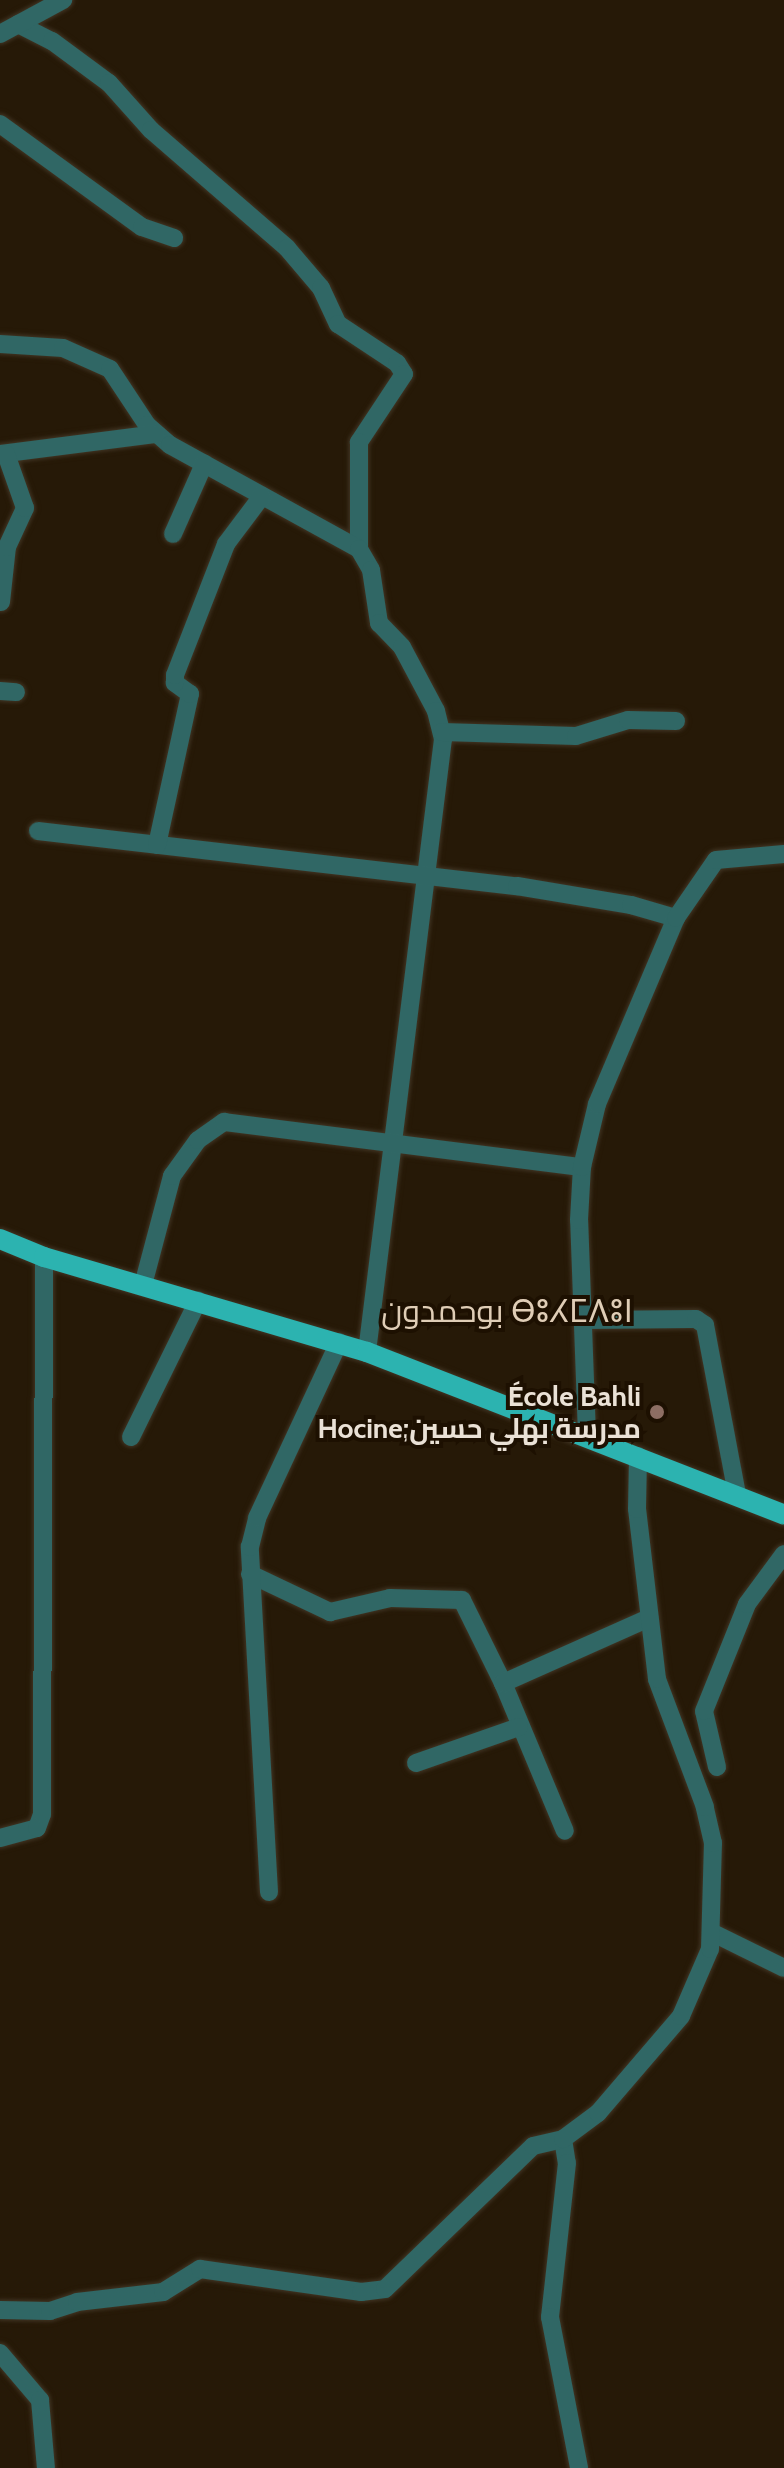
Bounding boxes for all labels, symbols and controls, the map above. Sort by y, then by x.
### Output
district label: بوحمدون ⴱⵓⵃⵎⴷⵓⵏ [381,1292,633,1330]
place label: École Bahli Hocine;مدرسة بهلي حسين [317,1379,641,1445]
marker: École Bahli Hocine;مدرسة بهلي حسين [648,1403,666,1421]

